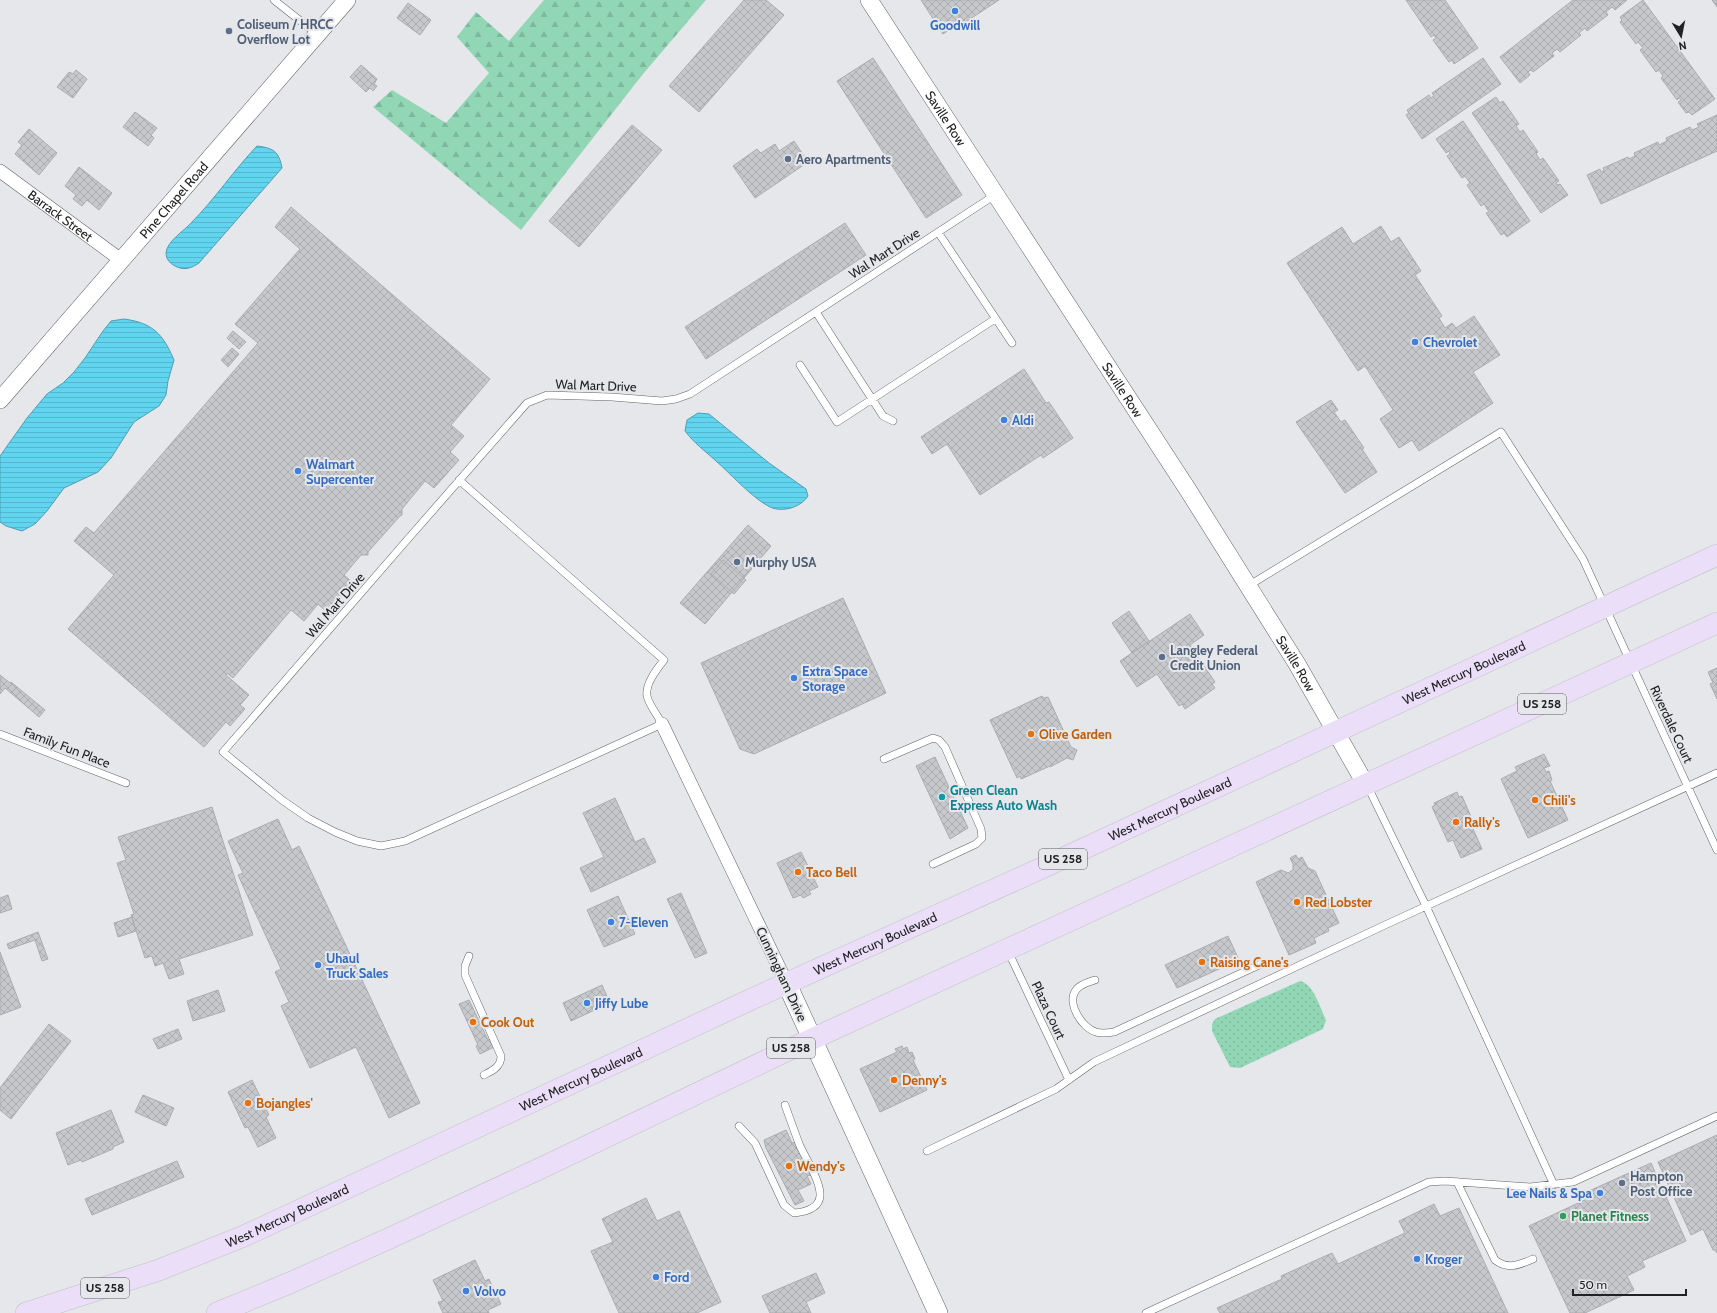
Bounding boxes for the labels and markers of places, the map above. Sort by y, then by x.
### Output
marker: Goodwill [950,6,960,16]
place label: Coliseum / HRCC Overflow Lot [237,16,333,47]
place label: Goodwill [930,17,981,33]
marker: Coliseum / HRCC Overflow Lot [224,26,234,36]
place label: Aero Apartments [796,151,892,167]
marker: Aero Apartments [783,154,793,164]
place label: Chevrolet [1423,334,1478,350]
marker: Chevrolet [1410,337,1420,347]
place label: Aldi [1012,412,1034,428]
marker: Aldi [999,415,1009,425]
place label: Walmart Supercenter [306,456,375,487]
marker: Walmart Supercenter [293,466,303,476]
place label: Murphy USA [745,554,817,570]
marker: Murphy USA [732,557,742,567]
place label: Langley Federal Credit Union [1170,642,1258,673]
marker: Langley Federal Credit Union [1157,652,1167,662]
place label: Extra Space Storage [802,663,868,694]
marker: Extra Space Storage [789,673,799,683]
place label: Olive Garden [1039,726,1112,742]
marker: Olive Garden [1026,729,1036,739]
place label: Green Clean Express Auto Wash [950,782,1057,813]
marker: Green Clean Express Auto Wash [937,792,947,802]
place label: Chili's [1543,792,1576,808]
marker: Chili's [1530,795,1540,805]
place label: Rally's [1464,814,1501,830]
marker: Rally's [1451,817,1461,827]
place label: Taco Bell [806,864,857,880]
marker: Taco Bell [793,867,803,877]
place label: Red Lobster [1305,894,1373,910]
marker: Red Lobster [1292,897,1302,907]
place label: 7-Eleven [619,914,668,930]
marker: 7-Eleven [606,917,616,927]
place label: Uhaul Truck Sales [326,950,389,981]
place label: Raising Cane's [1210,954,1289,970]
marker: Raising Cane's [1197,957,1207,967]
marker: Uhaul Truck Sales [313,960,323,970]
place label: Jiffy Lube [594,995,648,1011]
marker: Jiffy Lube [582,998,592,1008]
place label: Cook Out [481,1014,535,1030]
marker: Cook Out [468,1017,478,1027]
place label: Denny's [902,1072,947,1088]
marker: Denny's [889,1075,899,1085]
place label: Bojangles' [256,1095,313,1111]
marker: Bojangles' [243,1098,253,1108]
place label: Wendy's [797,1158,846,1174]
marker: Wendy's [784,1161,794,1171]
place label: Hampton Post Office [1630,1168,1693,1199]
marker: Hampton Post Office [1617,1178,1627,1188]
place label: Lee Nails & Spa [1506,1185,1593,1201]
marker: Lee Nails & Spa [1595,1188,1605,1198]
place label: Planet Fitness [1571,1208,1650,1224]
marker: Planet Fitness [1558,1211,1568,1221]
place label: Kroger [1425,1251,1463,1267]
marker: Kroger [1412,1254,1422,1264]
place label: Ford [664,1269,689,1285]
marker: Ford [651,1272,661,1282]
place label: Volvo [474,1283,506,1299]
marker: Volvo [461,1286,471,1296]

